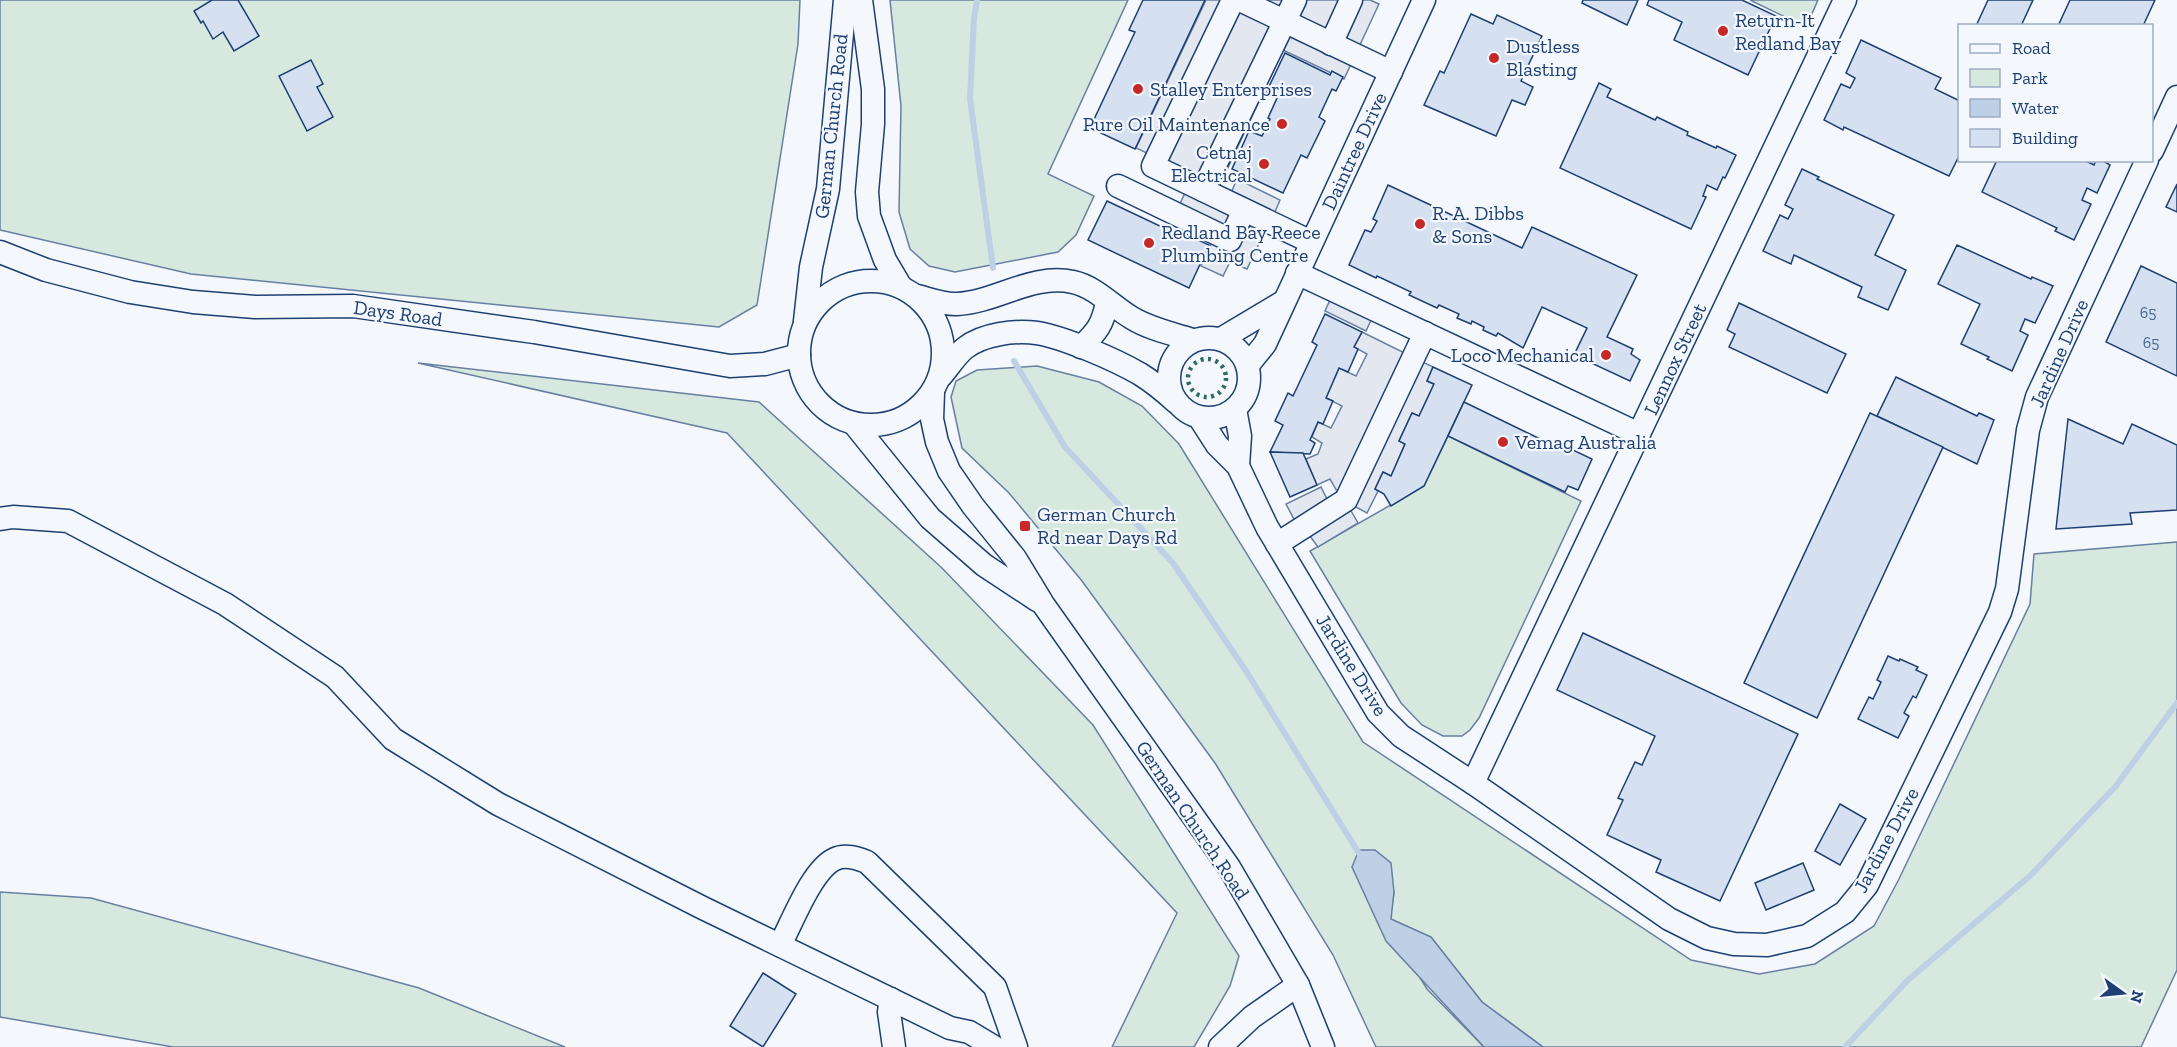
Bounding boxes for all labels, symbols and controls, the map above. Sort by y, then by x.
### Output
place label: Return-It Redland Bay [1735,8,1842,55]
marker: Return-It Redland Bay [1716,24,1730,38]
legend [1958,24,2153,162]
street label: German Church Road [809,32,853,220]
place label: Dustless Blasting [1506,34,1580,81]
text: Road [2012,37,2051,59]
marker: Dustless Blasting [1487,51,1501,65]
text: Park [2012,67,2048,89]
place label: Stalley Enterprises [1150,77,1312,101]
marker: Stalley Enterprises [1131,82,1145,96]
street label: Daintree Drive [1316,88,1392,214]
text: Water [2012,97,2059,119]
place label: Pure Oil Maintenance [1083,112,1270,136]
marker: Pure Oil Maintenance [1275,117,1289,131]
text: Building [2012,127,2078,149]
place label: Cetnaj Electrical [1171,140,1252,187]
marker: Cetnaj Electrical [1257,157,1271,171]
place label: R. A. Dibbs & Sons [1432,201,1524,248]
marker: R. A. Dibbs & Sons [1413,217,1427,231]
place label: Redland Bay Reece Plumbing Centre [1161,220,1321,267]
marker: Redland Bay Reece Plumbing Centre [1142,236,1156,250]
street label: Days Road [352,295,444,331]
street label: Jardine Drive [2025,295,2093,411]
street label: Lennox Street [1639,299,1712,419]
house number: 65 [2140,303,2156,322]
house number: 65 [2143,333,2159,352]
place label: Loco Mechanical [1451,343,1594,367]
marker: Loco Mechanical [1599,348,1613,362]
place label: Vemag Australia [1514,430,1657,454]
marker: Vemag Australia [1496,435,1510,449]
place label: German Church Rd near Days Rd [1037,502,1178,549]
marker: German Church Rd near Days Rd [1018,519,1032,533]
street label: Jardine Drive [1311,610,1393,720]
street label: German Church Road [1131,736,1255,904]
street label: Jardine Drive [1848,783,1924,897]
north arrow [2093,963,2153,1023]
text: N [2126,988,2148,1005]

